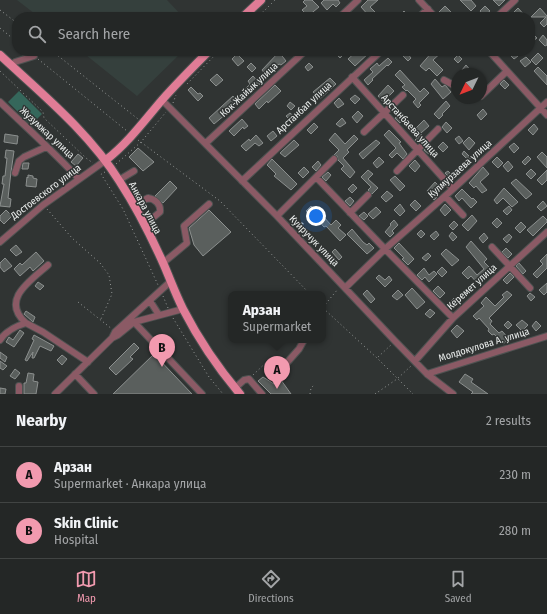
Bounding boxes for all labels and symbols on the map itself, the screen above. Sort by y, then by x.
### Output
street label: Кок-Жайык улица [218,60,280,120]
north arrow [451,68,487,104]
street label: Арстанбап улица [274,79,334,137]
street label: Арстанбаева улица [378,92,442,160]
street label: Жузумжар улица [17,105,77,161]
street label: Кулмурзаева улица [426,137,494,201]
street label: Достоевского улица [8,162,83,223]
street label: Анкара улица [126,180,164,236]
your location [306,206,326,226]
street label: Куйручук улица [287,213,341,269]
street label: Керемет улица [445,262,499,312]
street label: Молдокулова А. улица [437,325,531,364]
pin: B [149,334,175,367]
pin: A [264,356,290,389]

